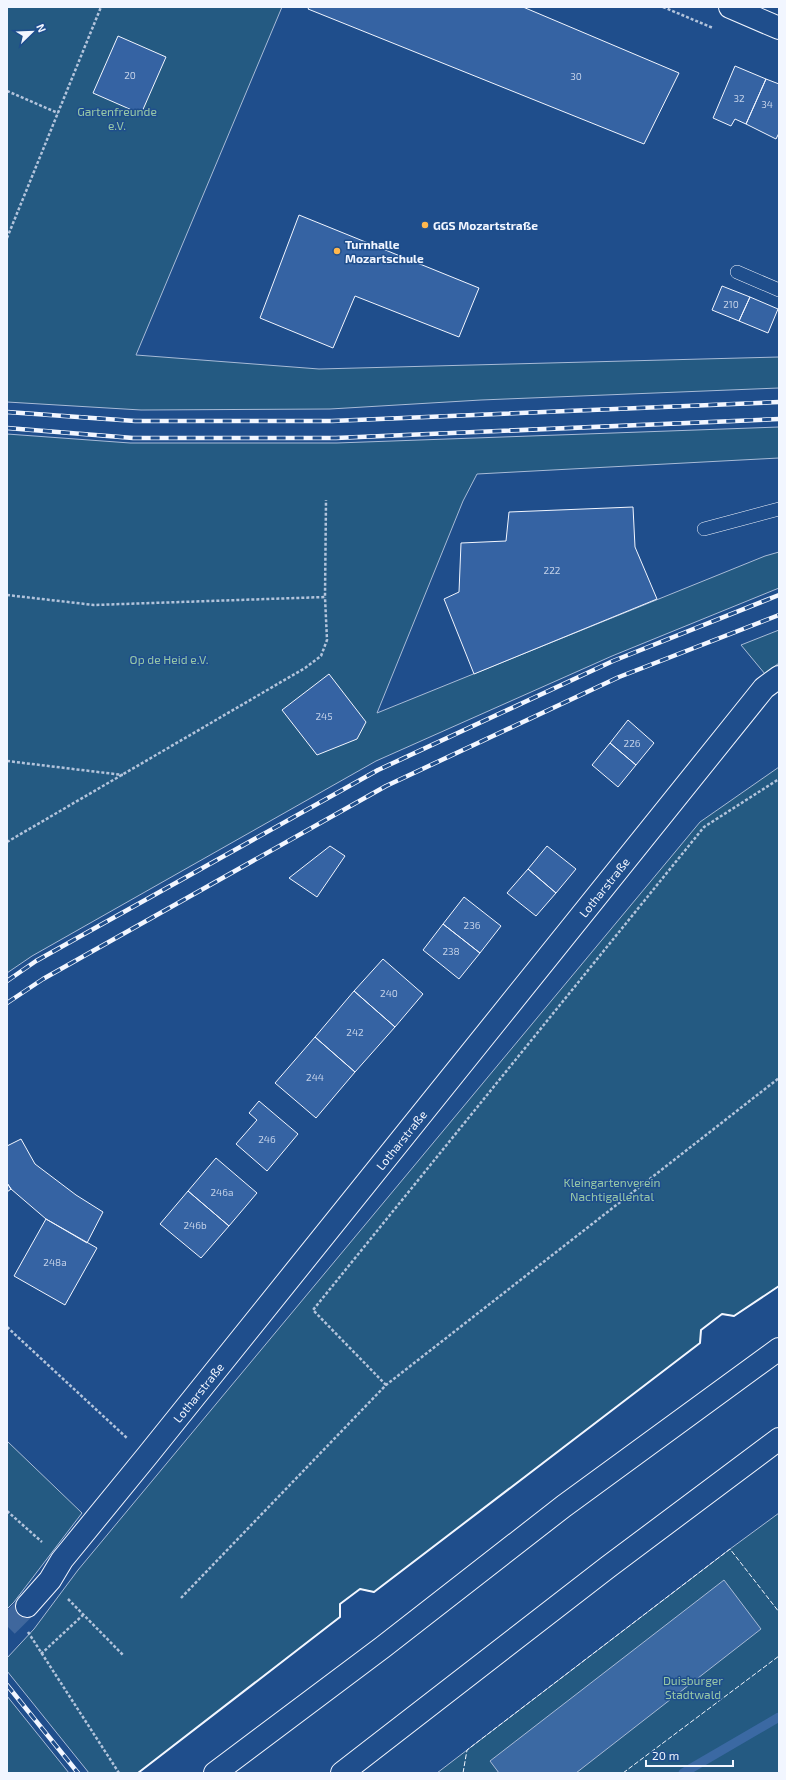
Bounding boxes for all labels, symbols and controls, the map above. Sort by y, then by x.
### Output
north arrow [12,12,52,52]
text: N [34,22,49,34]
house number: 20 [124,69,136,81]
house number: 30 [570,70,582,82]
house number: 32 [733,92,745,104]
house number: 34 [761,98,773,110]
park label: Gartenfreunde e.V. [77,104,157,132]
place label: GGS Mozartstraße [433,218,538,232]
marker: GGS Mozartstraße [420,220,430,230]
place label: Turnhalle Mozartschule [345,237,424,265]
marker: Turnhalle Mozartschule [332,246,342,256]
house number: 210 [723,298,739,310]
house number: 222 [544,564,561,576]
park label: Op de Heid e.V. [130,652,208,666]
house number: 245 [315,710,333,722]
house number: 226 [624,737,641,749]
street label: Lotharstraße [576,855,632,920]
house number: 236 [464,919,481,931]
house number: 238 [442,945,460,957]
house number: 240 [380,987,398,999]
house number: 242 [346,1026,364,1038]
house number: 244 [306,1071,324,1083]
street label: Lotharstraße [373,1107,429,1172]
house number: 246 [258,1133,276,1145]
park label: Kleingartenverein Nachtigallental [564,1175,660,1203]
house number: 246a [211,1186,233,1198]
house number: 246b [183,1219,207,1231]
house number: 248a [43,1256,67,1268]
street label: Lotharstraße [170,1360,226,1425]
park label: Duisburger Stadtwald [663,1673,723,1701]
scale bar [646,1742,733,1768]
text: 20 m [652,1748,679,1762]

